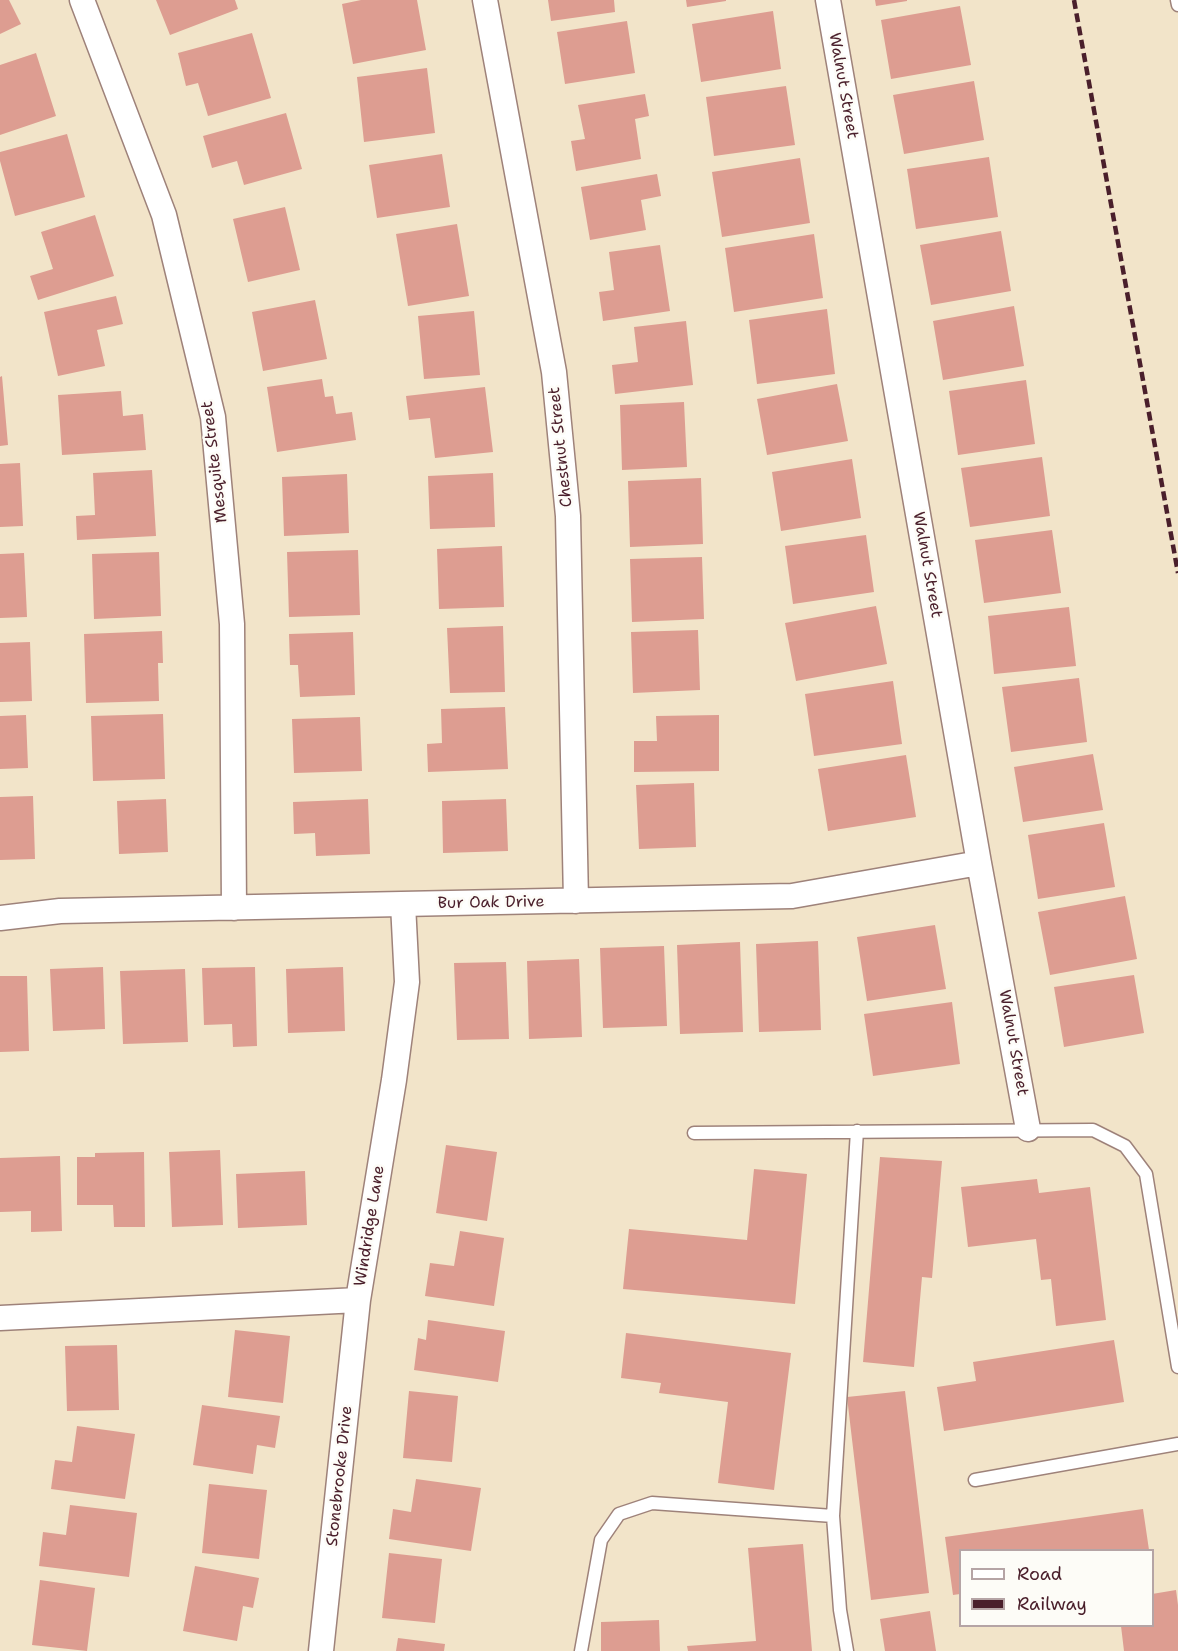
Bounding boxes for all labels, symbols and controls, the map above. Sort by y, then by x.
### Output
street label: Walnut Street [824,31,862,141]
street label: Chestnut Street [545,386,577,508]
street label: Mesquite Street [198,400,232,524]
street label: Walnut Street [908,510,946,620]
street label: Bur Oak Drive [437,892,545,914]
street label: Walnut Street [994,988,1032,1098]
street label: Windridge Lane [351,1164,389,1288]
street label: Stonebrooke Drive [323,1405,357,1547]
legend [959,1549,1154,1627]
text: Road [1017,1562,1062,1586]
text: Railway [1017,1592,1087,1616]

